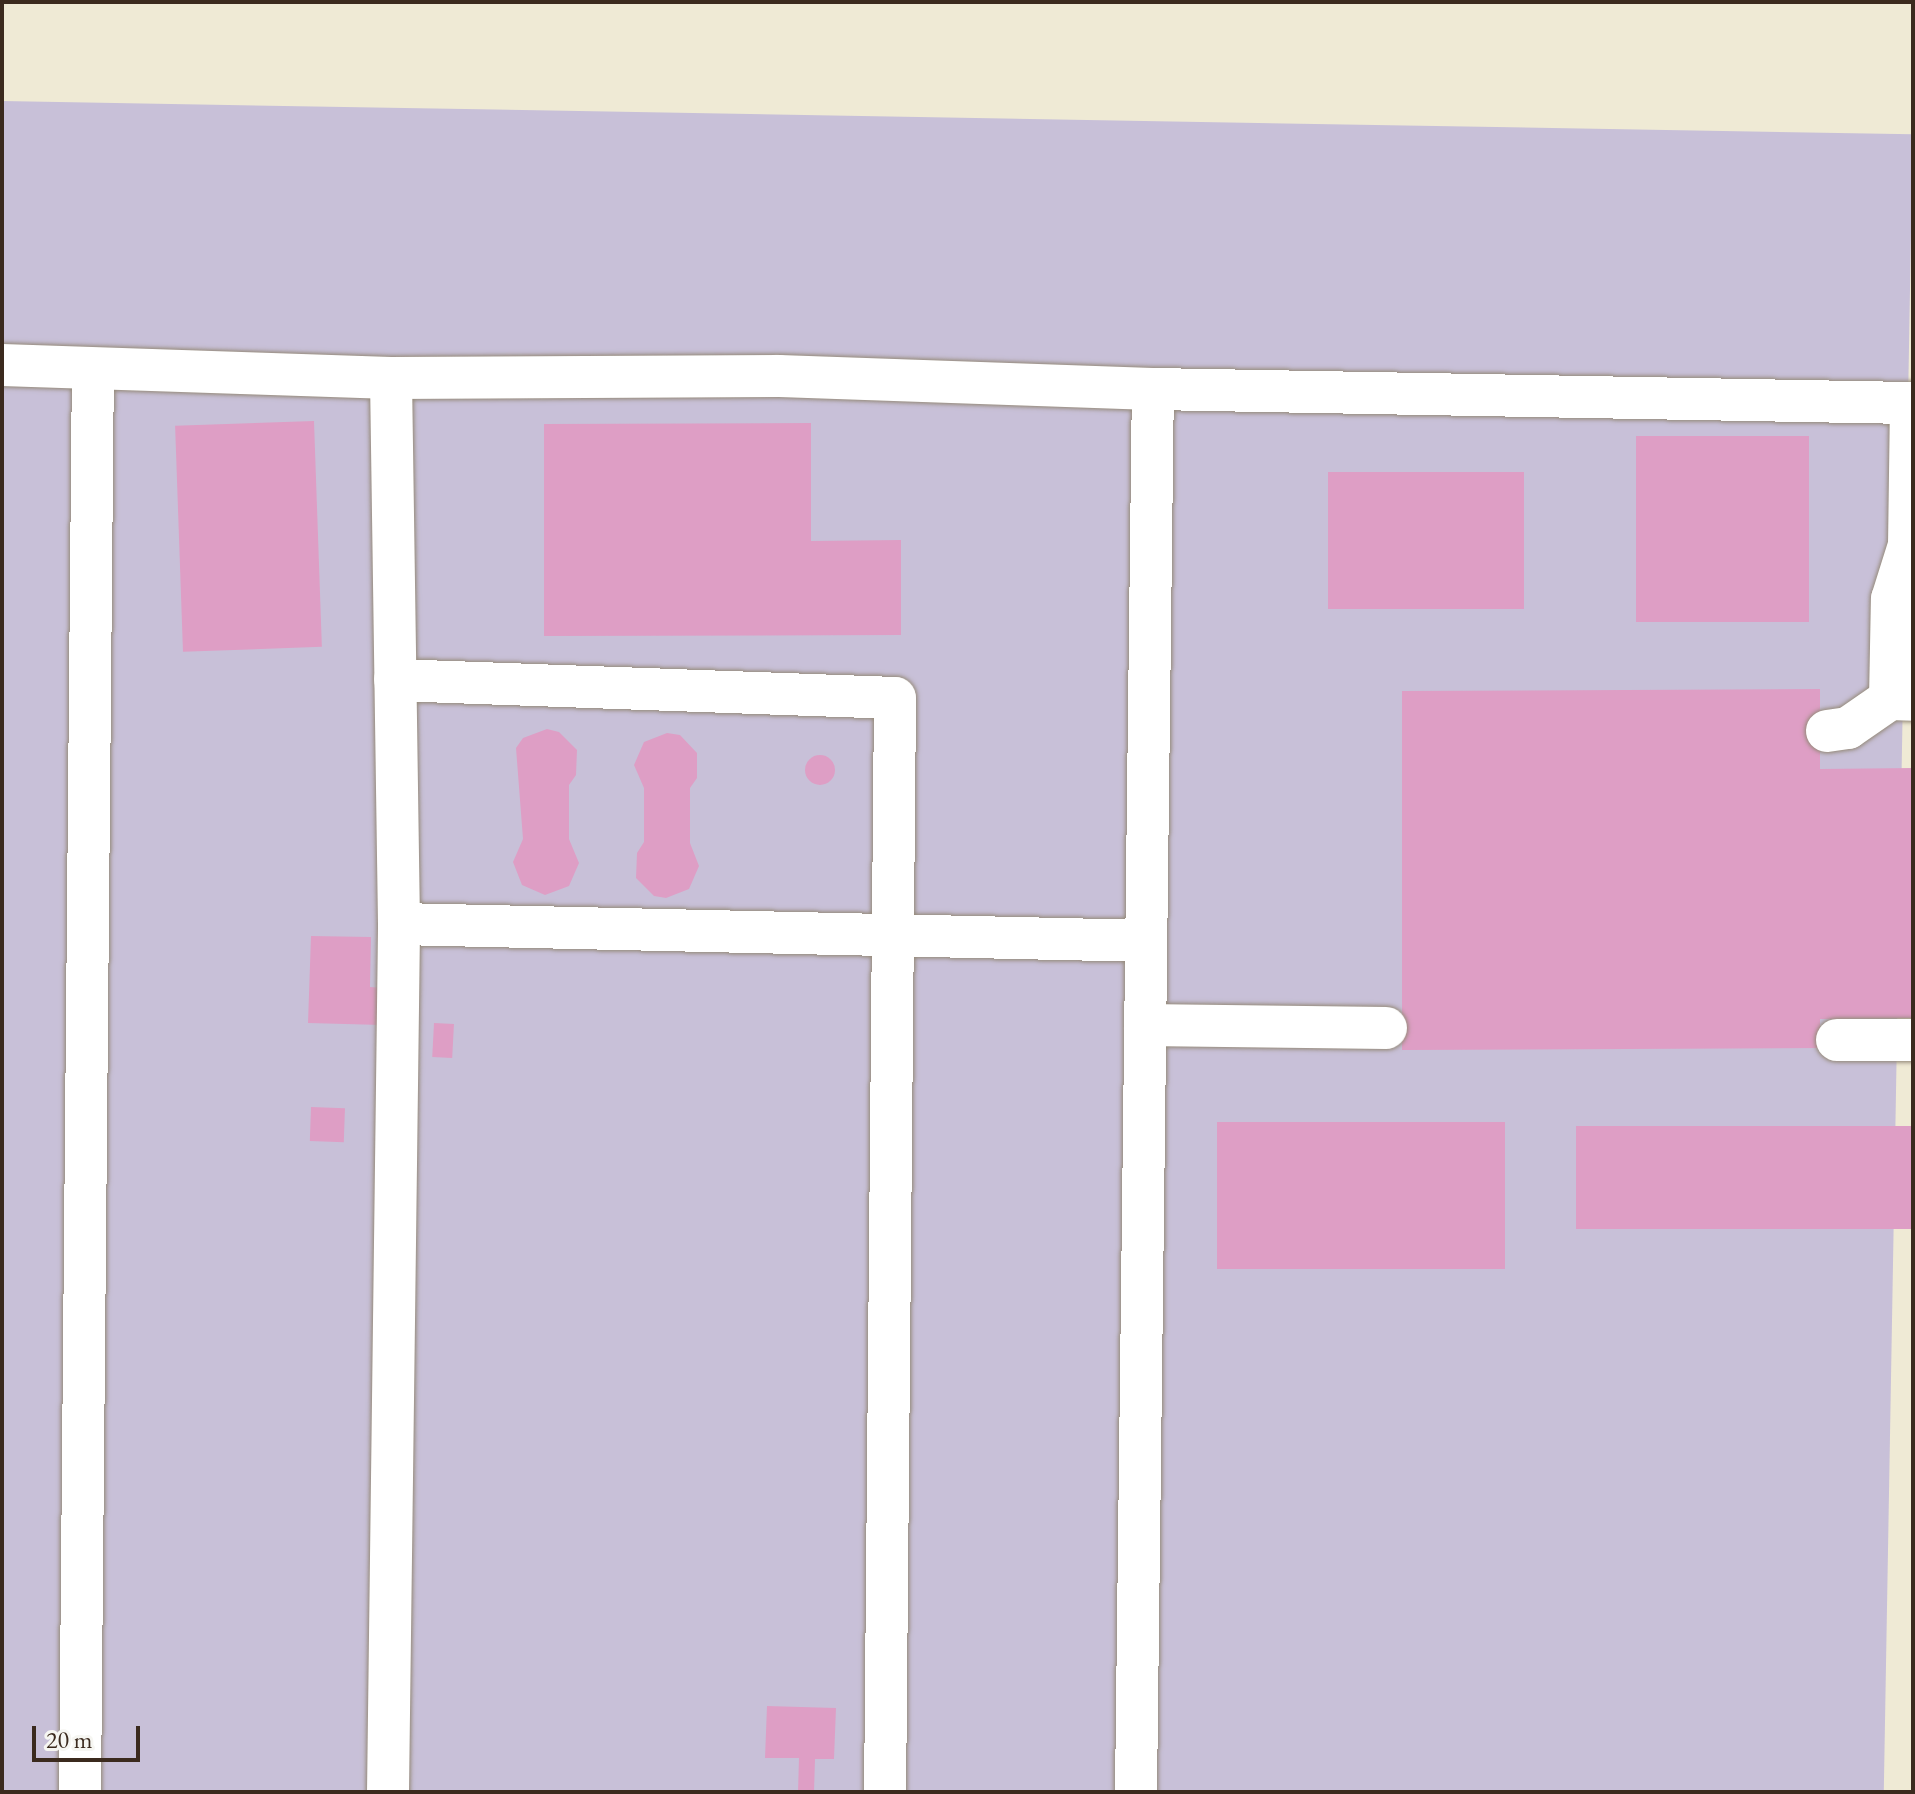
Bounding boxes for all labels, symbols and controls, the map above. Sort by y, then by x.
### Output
scale bar [36,1710,144,1760]
text: 20 m [46,1724,93,1755]

